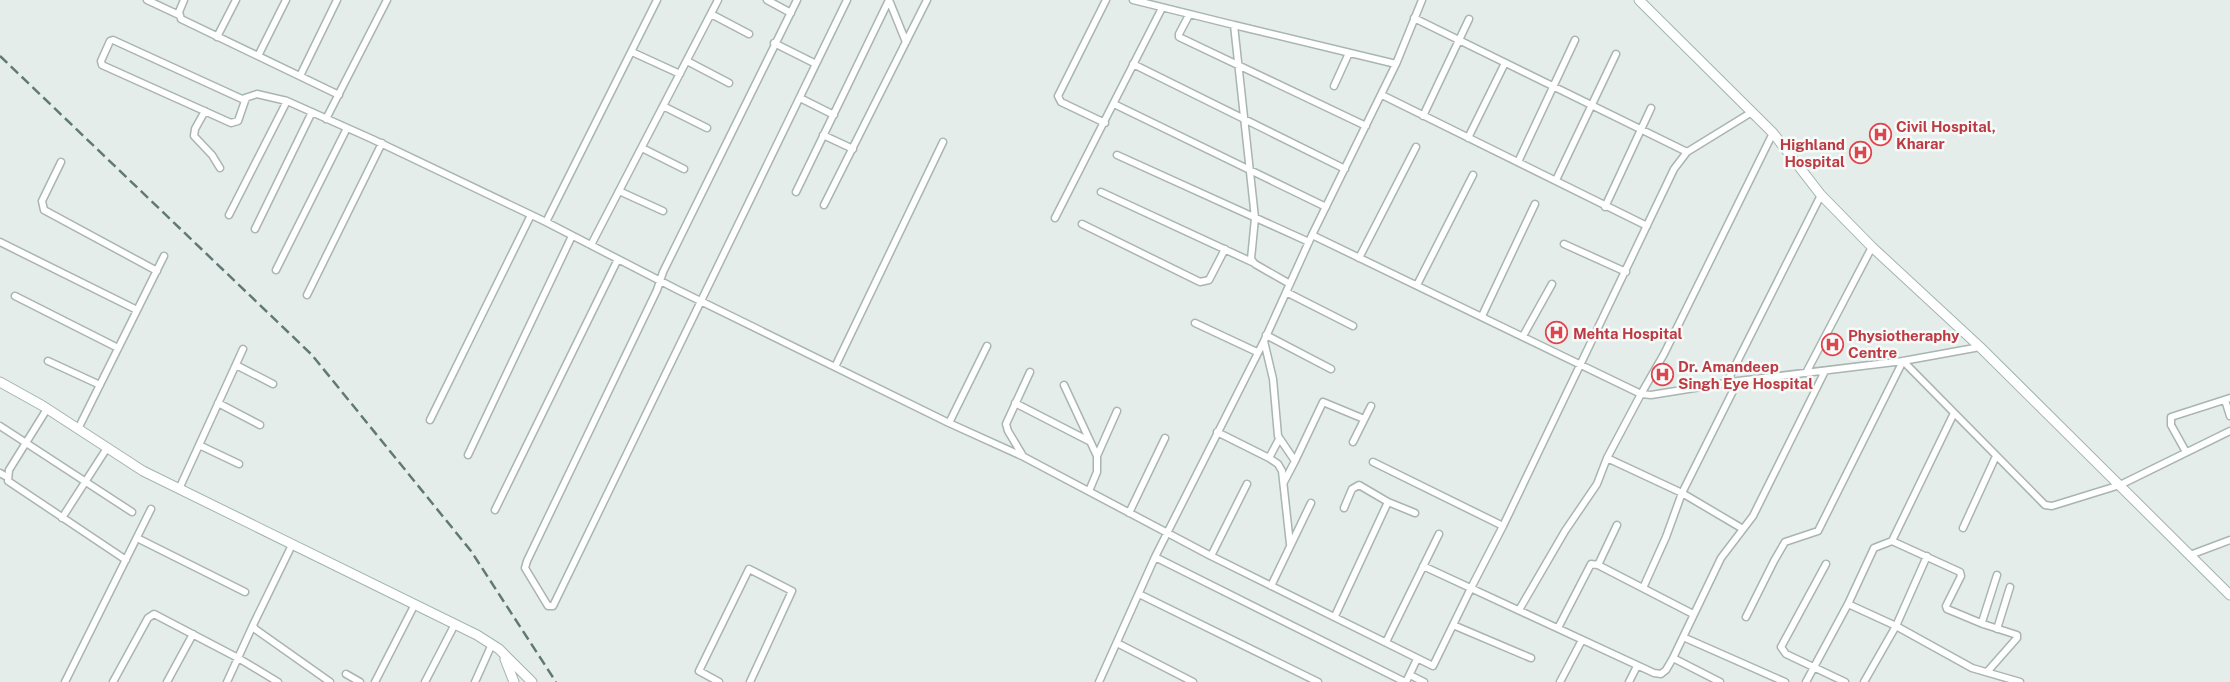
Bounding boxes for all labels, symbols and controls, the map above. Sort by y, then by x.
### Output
place label: Civil Hospital, Kharar [1896,118,1996,152]
hospital icon: Civil Hospital, Kharar [1868,123,1892,147]
place label: Highland Hospital [1780,136,1845,170]
hospital icon: Highland Hospital [1849,141,1873,165]
hospital icon: Mehta Hospital [1545,321,1569,345]
place label: Mehta Hospital [1573,325,1683,342]
place label: Physiotheraphy Centre [1848,327,1960,361]
hospital icon: Physiotheraphy Centre [1820,332,1844,356]
place label: Dr. Amandeep Singh Eye Hospital [1678,358,1813,392]
hospital icon: Dr. Amandeep Singh Eye Hospital [1650,363,1674,387]

